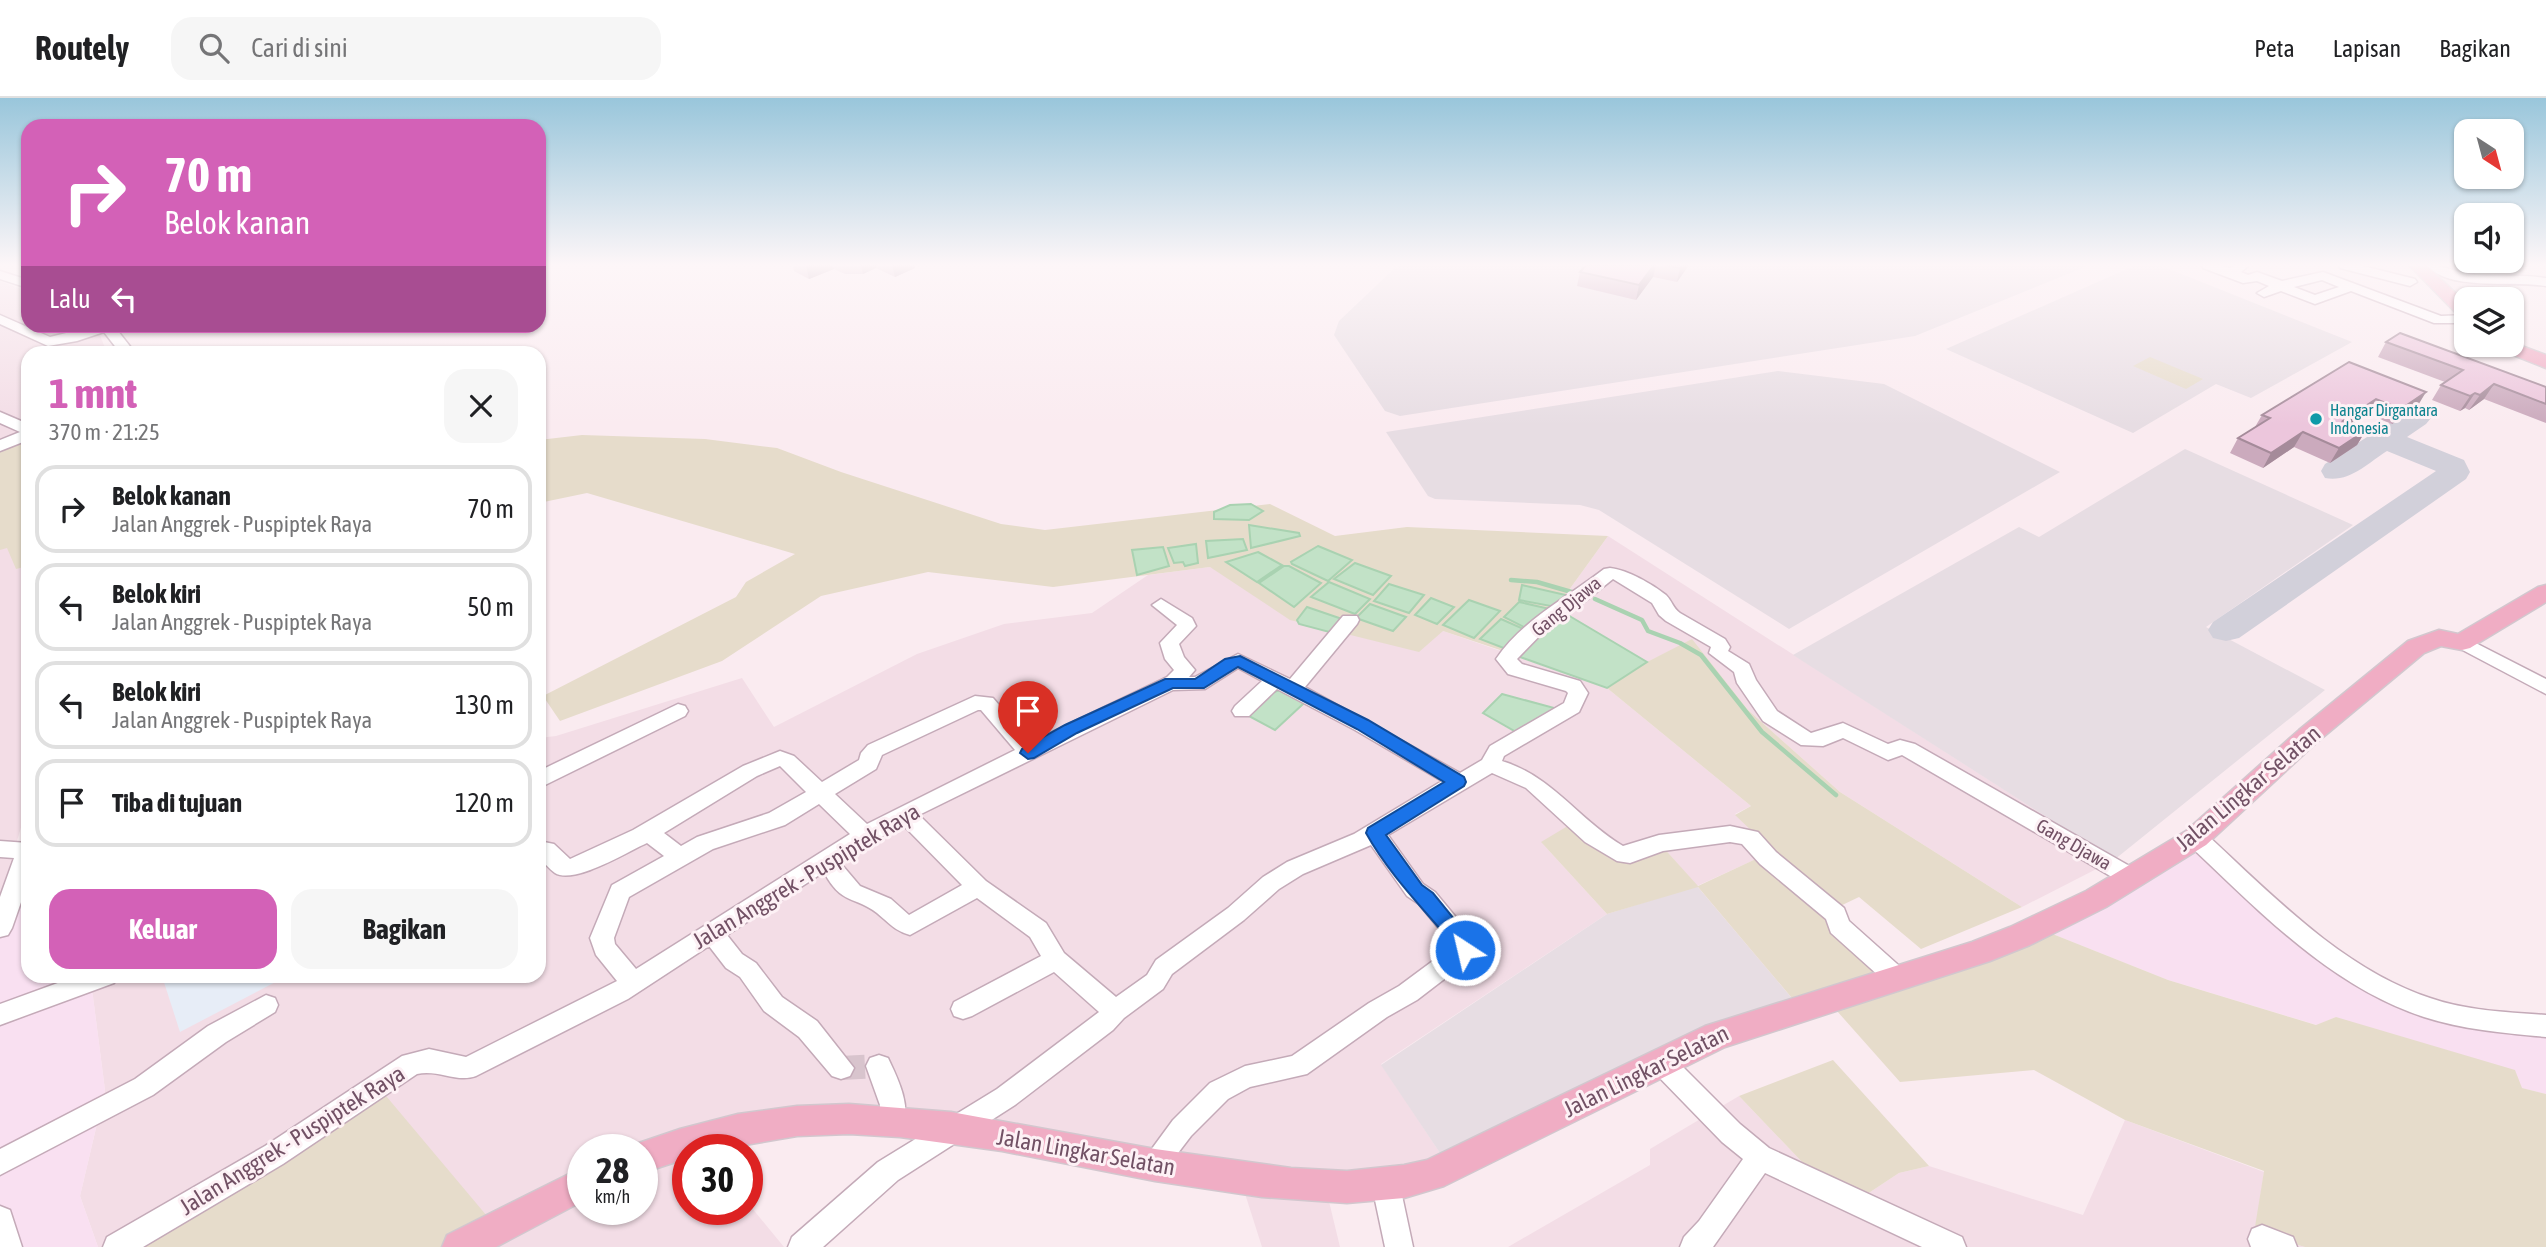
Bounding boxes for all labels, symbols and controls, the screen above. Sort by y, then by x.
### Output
search box [171,17,661,80]
text: Routely [35,29,129,67]
icon: search [195,29,233,67]
text: Cari di sini [251,33,348,63]
text: Peta [2254,35,2295,62]
text: Lapisan [2333,35,2401,62]
text: Bagikan [2439,35,2511,62]
north arrow [2454,119,2524,189]
map controls [2454,119,2524,357]
text: 70 m [164,146,252,202]
icon: right [49,147,140,238]
button: sound [2454,203,2524,273]
text: Belok kanan [164,204,310,241]
icon: left [105,280,143,318]
text: Lalu [49,284,91,314]
button: layers [2454,287,2524,357]
text: 1 mnt [49,369,137,417]
button: close [444,369,518,443]
place label: Hangar Dirgantara Indonesia [2330,401,2438,437]
marker: Hangar Dirgantara Indonesia [2308,411,2324,427]
text: 370 m · 21:25 [49,419,160,445]
text: Belok kanan [112,481,231,511]
icon: right [53,490,91,528]
text: 70 m [467,494,514,524]
text: Jalan Anggrek - Puspiptek Raya [112,511,372,537]
street label: Gang Djawa [1527,571,1605,641]
text: Belok kiri [112,579,201,609]
icon: left [53,588,91,626]
text: 50 m [467,592,514,622]
text: Jalan Anggrek - Puspiptek Raya [112,609,372,635]
text: Belok kiri [112,677,201,707]
pin [998,681,1058,753]
icon: left [53,686,91,724]
text: 130 m [455,690,514,720]
icon: arrive [1009,692,1047,730]
text: Jalan Anggrek - Puspiptek Raya [112,707,372,733]
street label: Jalan Lingkar Selatan [2171,720,2325,856]
icon: arrive [53,784,91,822]
text: Tiba di tujuan [112,788,242,818]
text: 120 m [455,788,514,818]
street label: Jalan Anggrek - Puspiptek Raya [688,798,924,954]
street label: Gang Djawa [2033,814,2115,874]
button: Keluar [49,889,277,969]
button: Bagikan [291,889,518,969]
position arrow [1428,913,1502,987]
street label: Jalan Lingkar Selatan [1559,1020,1733,1122]
street label: Jalan Anggrek - Puspiptek Raya [175,1060,409,1220]
street label: Jalan Lingkar Selatan [995,1124,1177,1180]
speed limit sign: 30 [672,1134,763,1225]
text: 28 [596,1150,629,1190]
text: km/h [595,1186,630,1207]

